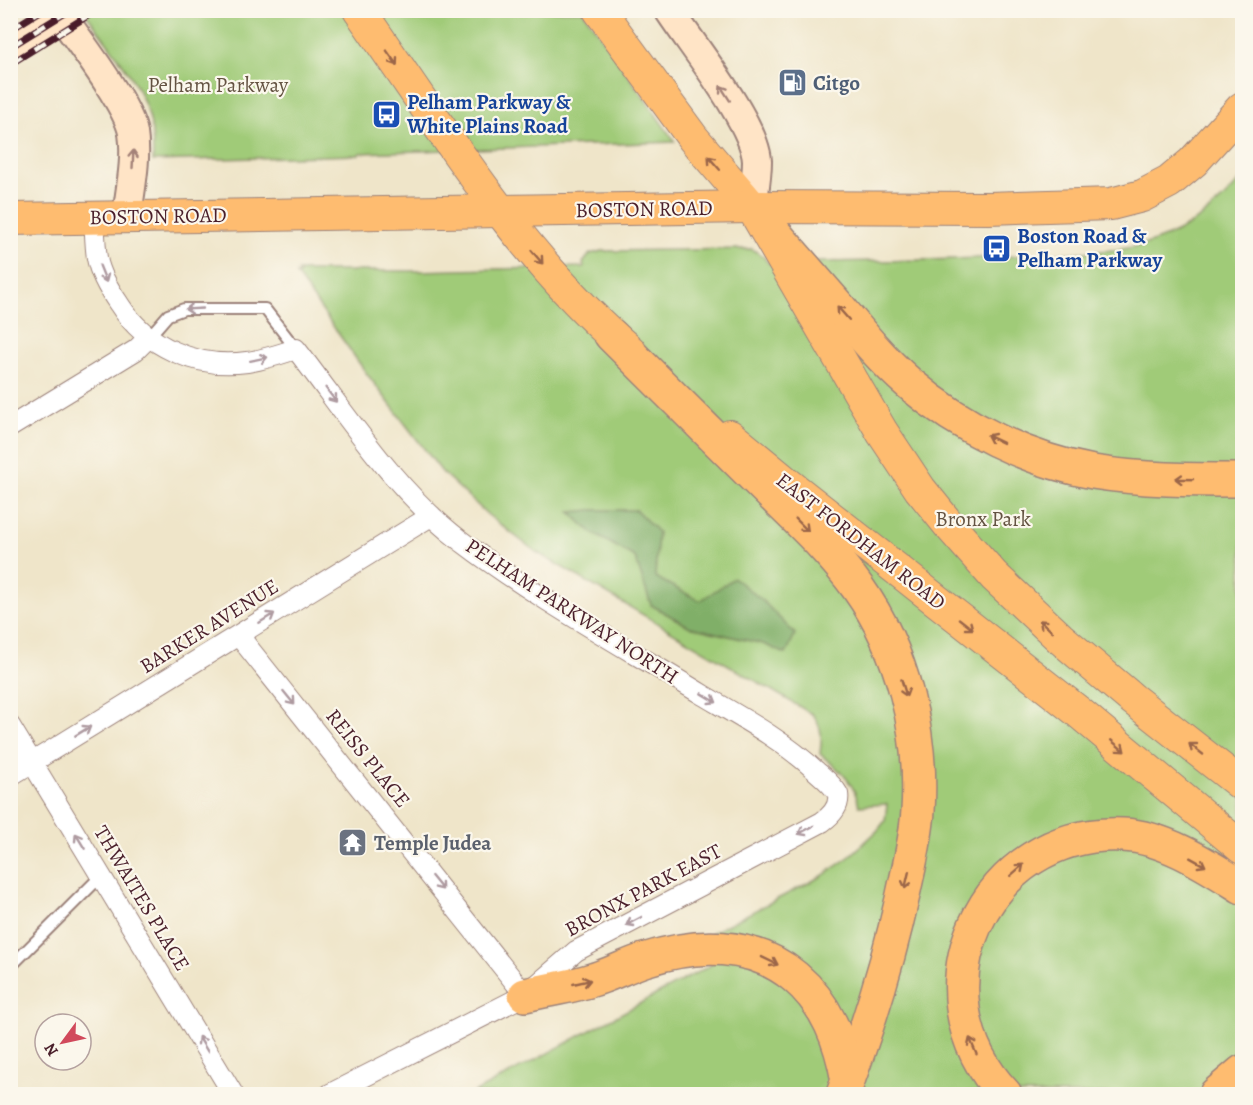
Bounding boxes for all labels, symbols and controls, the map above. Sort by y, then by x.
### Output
one-way arrow [386,50,398,66]
fuel station icon: Citgo [776,67,808,99]
place label: Citgo [813,69,860,97]
park label: Pelham Parkway [148,71,289,99]
one-way arrow [719,85,731,102]
place label: Pelham Parkway & White Plains Road [406,88,572,140]
bus stop icon: Pelham Parkway & White Plains Road [370,98,402,130]
one-way arrow [127,149,138,169]
one-way arrow [707,156,721,171]
street label: BOSTON ROAD [575,194,713,224]
street label: BOSTON ROAD [89,201,227,231]
place label: Boston Road & Pelham Parkway [1017,222,1163,274]
bus stop icon: Boston Road & Pelham Parkway [980,232,1012,264]
one-way arrow [530,249,544,264]
one-way arrow [98,264,109,283]
one-way arrow [184,303,204,314]
one-way arrow [837,305,850,321]
one-way arrow [249,353,268,365]
one-way arrow [325,387,338,403]
one-way arrow [987,432,1005,444]
street label: EAST FORDHAM ROAD [770,466,952,616]
one-way arrow [1175,474,1195,485]
park label: Bronx Park [935,505,1031,533]
one-way arrow [794,517,809,532]
street label: PELHAM PARKWAY NORTH [460,532,684,690]
street label: BARKER AVENUE [134,572,284,680]
one-way arrow [258,612,275,624]
one-way arrow [958,618,974,631]
one-way arrow [1038,618,1053,633]
one-way arrow [899,678,910,697]
one-way arrow [282,690,295,706]
one-way arrow [700,692,717,704]
street label: REISS PLACE [319,703,417,813]
one-way arrow [74,725,91,737]
one-way arrow [1110,739,1125,753]
one-way arrow [1189,743,1205,756]
street label: THWAITES PLACE [88,820,196,976]
one-way arrow [798,825,816,836]
temple icon: Temple Judea [337,827,369,859]
place label: Temple Judea [374,829,492,857]
one-way arrow [74,833,86,850]
street label: BRONX PARK EAST [560,837,727,943]
one-way arrow [1189,856,1206,868]
one-way arrow [1009,863,1024,877]
one-way arrow [900,870,912,889]
one-way arrow [430,875,443,891]
one-way arrow [625,916,643,927]
one-way arrow [760,955,778,967]
one-way arrow [572,975,591,987]
north arrow [33,1012,93,1072]
one-way arrow [196,1036,208,1053]
one-way arrow [967,1037,978,1056]
text: N [39,1038,64,1061]

